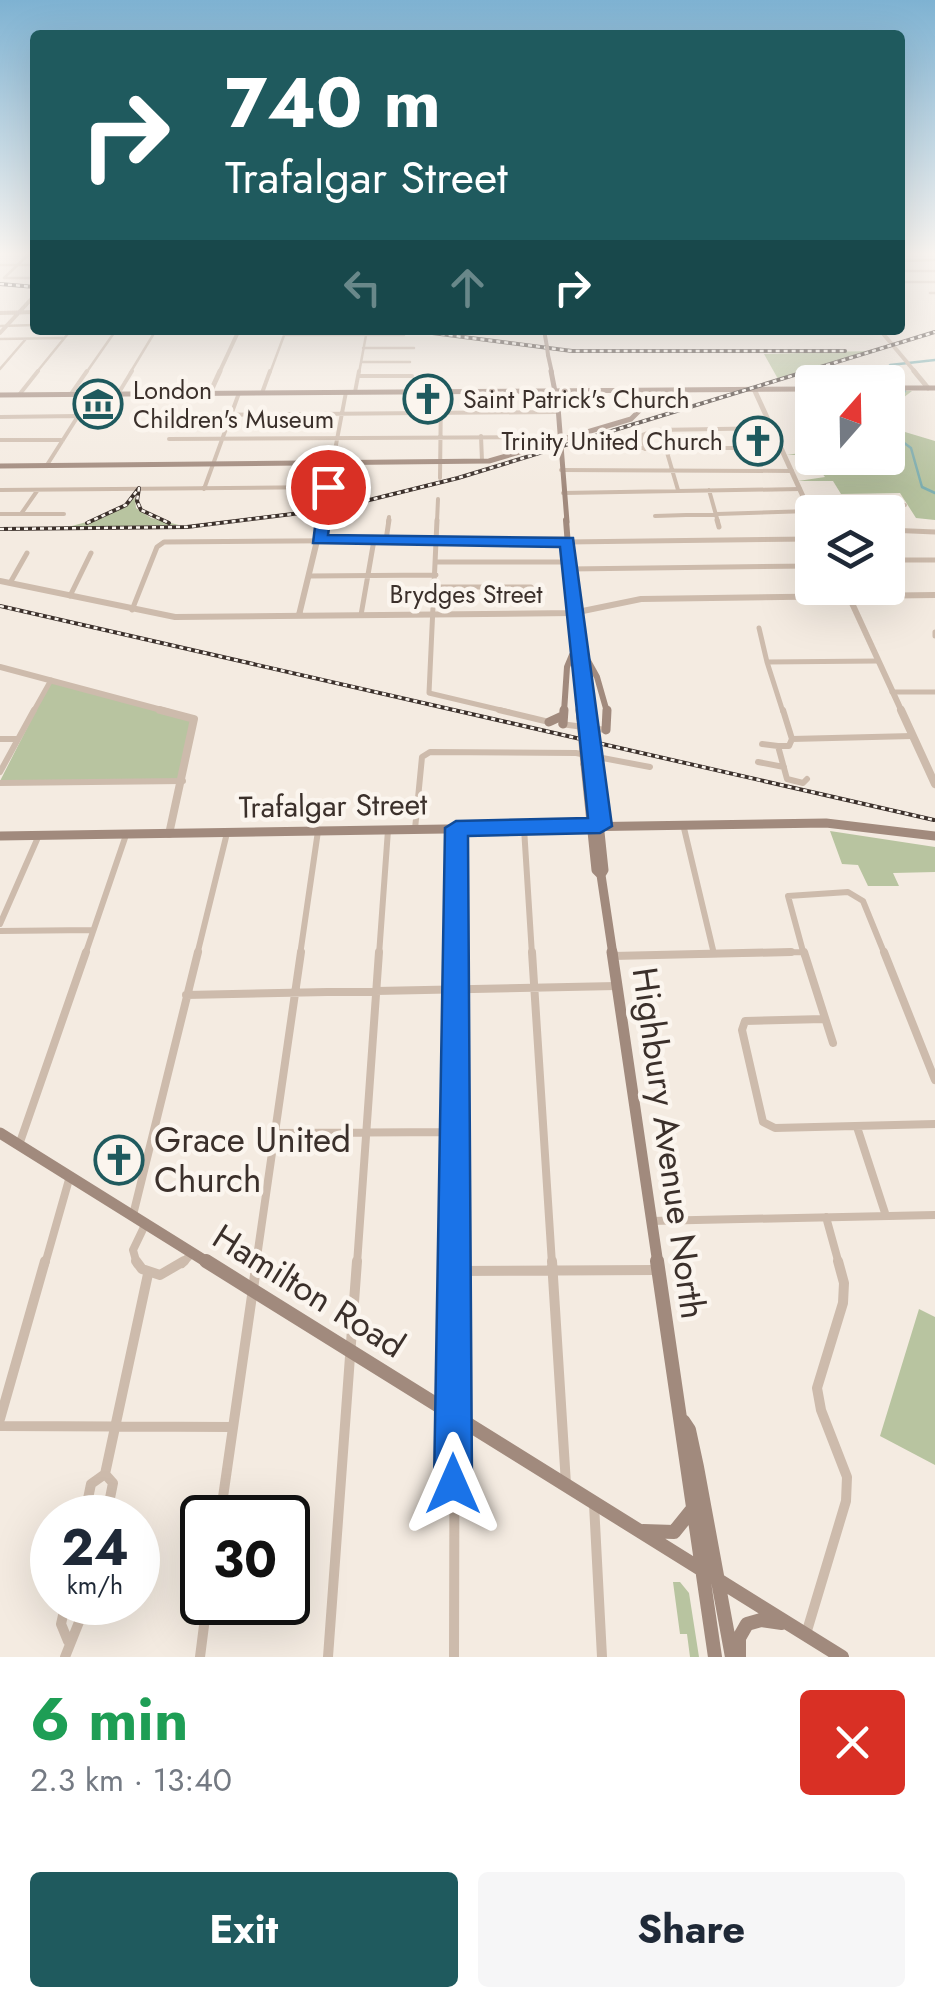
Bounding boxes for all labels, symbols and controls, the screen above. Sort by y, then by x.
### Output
text: 740 m [225,52,441,153]
icon: right [60,70,190,200]
text: Trafalgar Street [225,145,508,210]
icon: left [335,260,390,315]
icon: ahead [440,260,495,315]
icon: right [545,260,600,315]
north arrow [795,365,905,475]
map controls [795,365,905,605]
place label: London Children's Museum [133,372,334,437]
church icon: Saint Patrick's Church [402,373,454,425]
museum icon: London Children's Museum [72,378,124,430]
place label: Saint Patrick's Church [463,381,690,417]
church icon: Trinity United Church [732,415,784,467]
place label: Trinity United Church [502,423,723,459]
pin [286,445,371,530]
icon: arrive [301,460,356,515]
button: layers [795,495,905,605]
street label: Brydges Street [390,576,542,612]
street label: Trafalgar Street [238,782,428,829]
street label: Highbury Avenue North [620,964,718,1322]
place label: Grace United Church [154,1115,351,1205]
church icon: Grace United Church [93,1134,145,1186]
street label: Hamilton Road [203,1212,415,1370]
position arrow [401,1432,505,1536]
speed limit sign: 30 [180,1495,310,1625]
text: 24 [61,1511,129,1584]
text: km/h [67,1567,123,1603]
text: 6 min [30,1676,188,1763]
button: close [800,1690,905,1795]
text: 2.3 km · 13:40 [30,1757,232,1803]
button: Exit [30,1872,458,1987]
button: Share [478,1872,905,1987]

